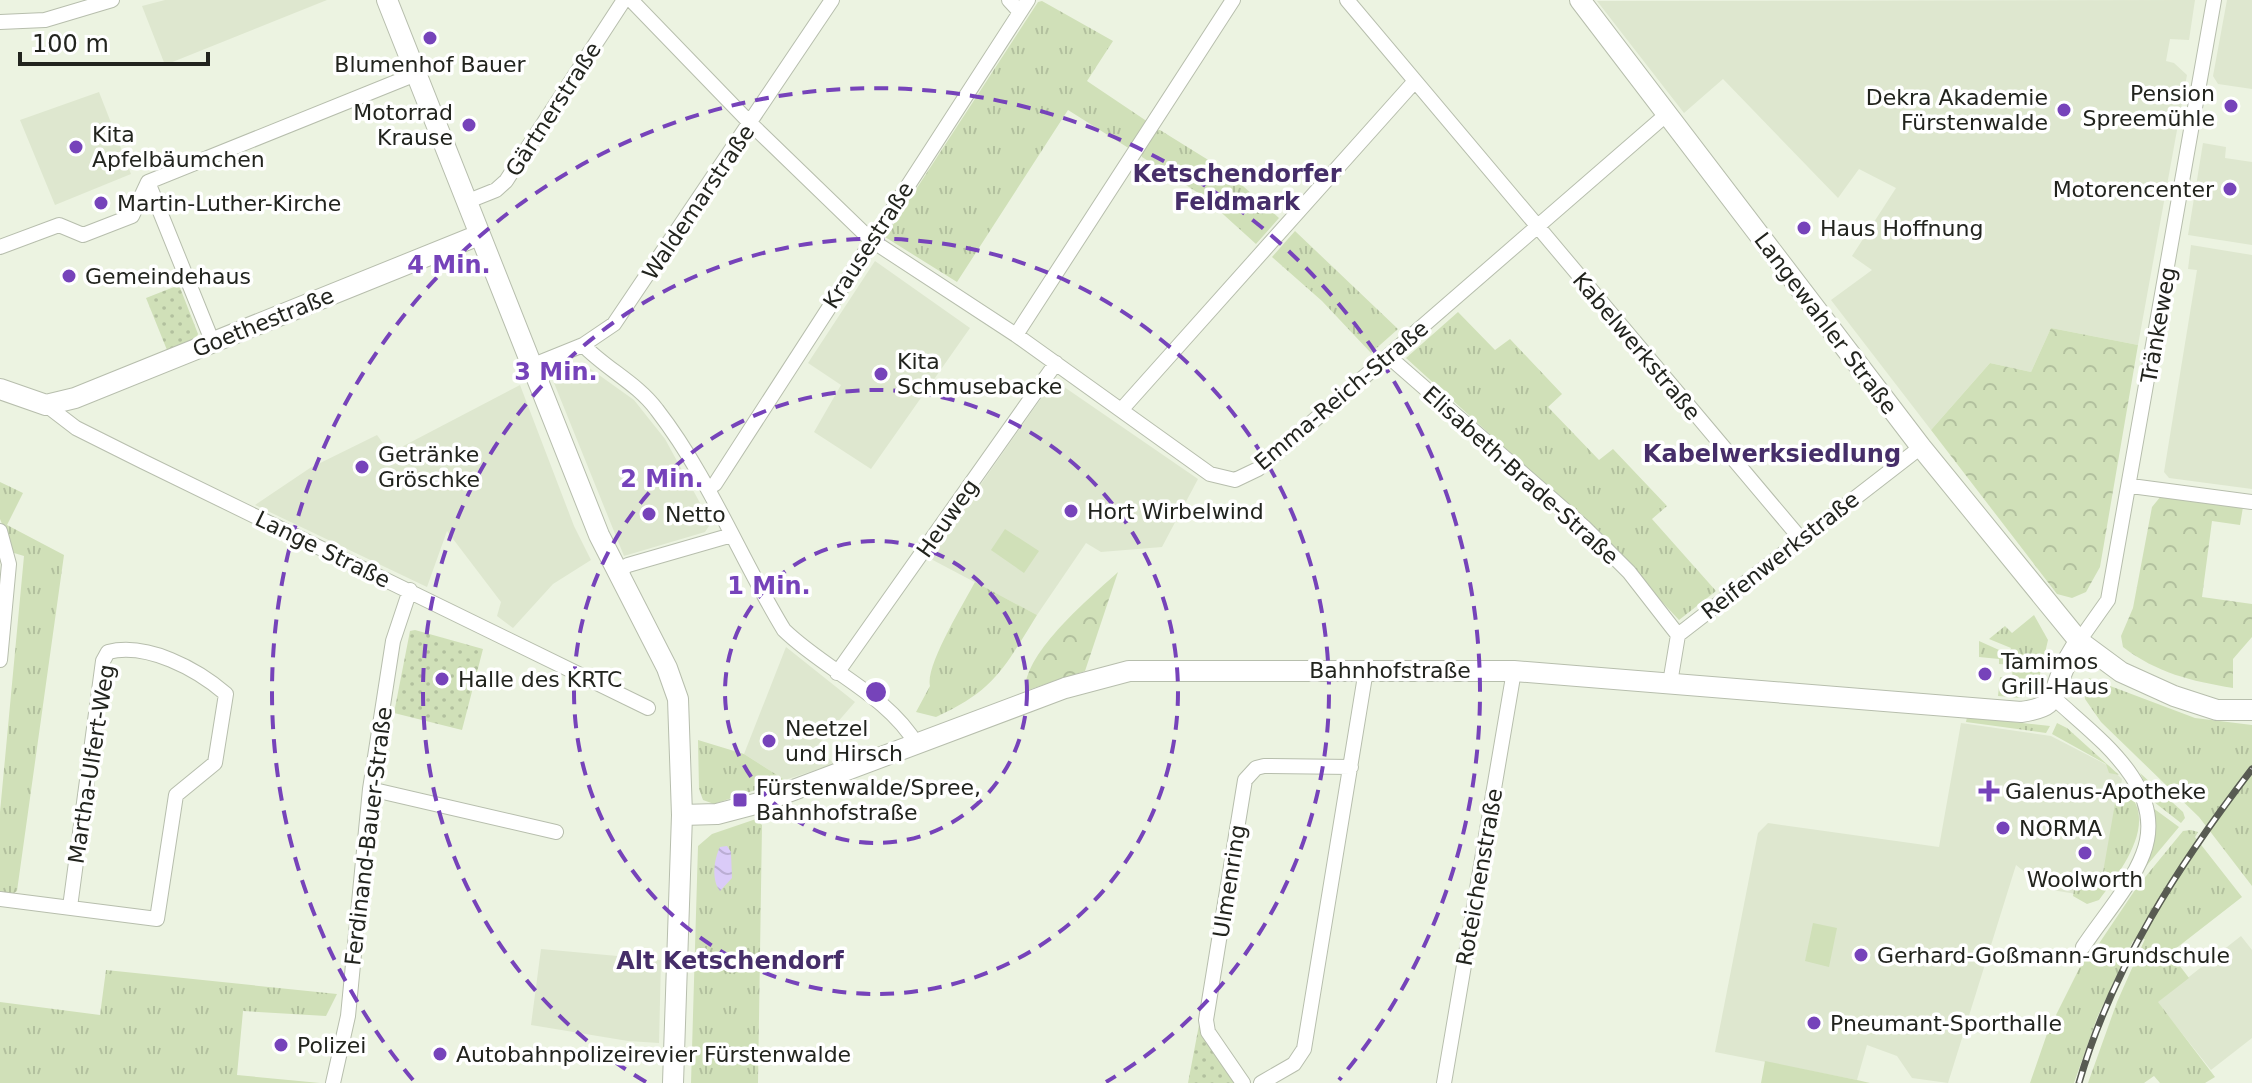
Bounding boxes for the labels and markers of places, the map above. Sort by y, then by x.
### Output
marker: Blumenhof Bauer [421,29,439,47]
place label: Blumenhof Bauer [334,52,527,77]
place label: Pension Spreemühle [2082,81,2215,131]
place label: Dekra Akademie Fürstenwalde [1866,85,2048,135]
marker: Pension Spreemühle [2222,97,2240,115]
place label: Motorrad Krause [353,100,453,150]
marker: Dekra Akademie Fürstenwalde [2055,101,2073,119]
marker: Motorrad Krause [460,116,478,134]
place label: Kita Apfelbäumchen [92,122,265,172]
marker: Kita Apfelbäumchen [67,138,85,156]
place label: Motorencenter [2053,177,2215,202]
marker: Motorencenter [2221,180,2239,198]
place label: Martin-Luther-Kirche [117,191,341,216]
marker: Martin-Luther-Kirche [92,194,110,212]
place label: Haus Hoffnung [1820,216,1983,241]
marker: Haus Hoffnung [1795,219,1813,237]
place label: Gemeindehaus [85,264,251,289]
marker: Gemeindehaus [60,267,78,285]
place label: Kita Schmusebacke [897,349,1062,399]
marker: Kita Schmusebacke [872,365,890,383]
place label: Getränke Gröschke [378,442,480,492]
marker: Getränke Gröschke [353,458,371,476]
place label: Hort Wirbelwind [1087,499,1264,524]
place label: Netto [665,502,726,527]
marker: Hort Wirbelwind [1062,502,1080,520]
marker: Netto [640,505,658,523]
place label: Tamimos Grill-Haus [2000,649,2109,699]
marker: Tamimos Grill-Haus [1976,665,1994,683]
place label: Halle des KRTC [458,667,622,692]
marker: Halle des KRTC [433,670,451,688]
centre of rings [862,678,890,706]
place label: Neetzel und Hirsch [785,716,903,766]
marker: Neetzel und Hirsch [760,732,778,750]
place label: Fürstenwalde/Spree, Bahnhofstraße [756,775,981,825]
place label: Galenus-Apotheke [2005,779,2206,804]
marker: Galenus-Apotheke [1980,782,1998,800]
marker: Fürstenwalde/Spree, Bahnhofstraße [731,791,749,809]
place label: NORMA [2019,816,2102,841]
marker: NORMA [1994,819,2012,837]
marker: Woolworth [2076,844,2094,862]
place label: Woolworth [2027,867,2143,892]
place label: Gerhard-Goßmann-Grundschule [1877,943,2230,968]
marker: Gerhard-Goßmann-Grundschule [1852,946,1870,964]
place label: Pneumant-Sporthalle [1830,1011,2062,1036]
marker: Pneumant-Sporthalle [1805,1014,1823,1032]
place label: Polizei [297,1033,366,1058]
marker: Polizei [272,1036,290,1054]
place label: Autobahnpolizeirevier Fürstenwalde [456,1042,851,1067]
marker: Autobahnpolizeirevier Fürstenwalde [431,1045,449,1063]

